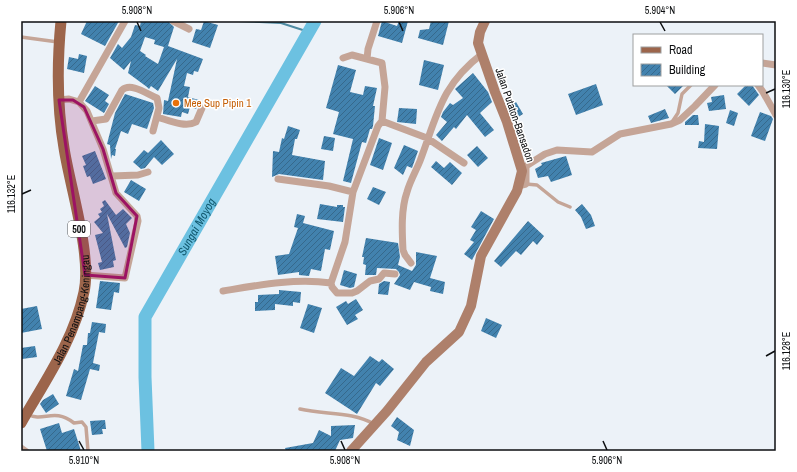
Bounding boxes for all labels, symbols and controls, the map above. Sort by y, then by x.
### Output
text: 5.908°N [122,4,152,17]
text: 5.906°N [384,4,414,17]
text: 5.904°N [645,4,675,17]
legend [633,34,763,86]
text: Road [669,42,693,58]
text: Building [669,62,706,78]
street label: Jalan Putaton-Bansadon [492,66,538,164]
text: 116.130°E [780,70,793,108]
place label: Mee Sup Pipin 1 [184,96,251,110]
marker: Mee Sup Pipin 1 [171,98,181,108]
text: 116.132°E [5,175,18,213]
water label: Sungai Moyog [174,195,220,258]
road number: 500 [68,221,90,237]
street label: Jalan Penampang-Keningau [49,254,93,367]
text: 116.128°E [780,332,793,370]
text: 5.910°N [69,454,99,467]
text: 5.908°N [330,454,360,467]
text: 5.906°N [592,454,622,467]

